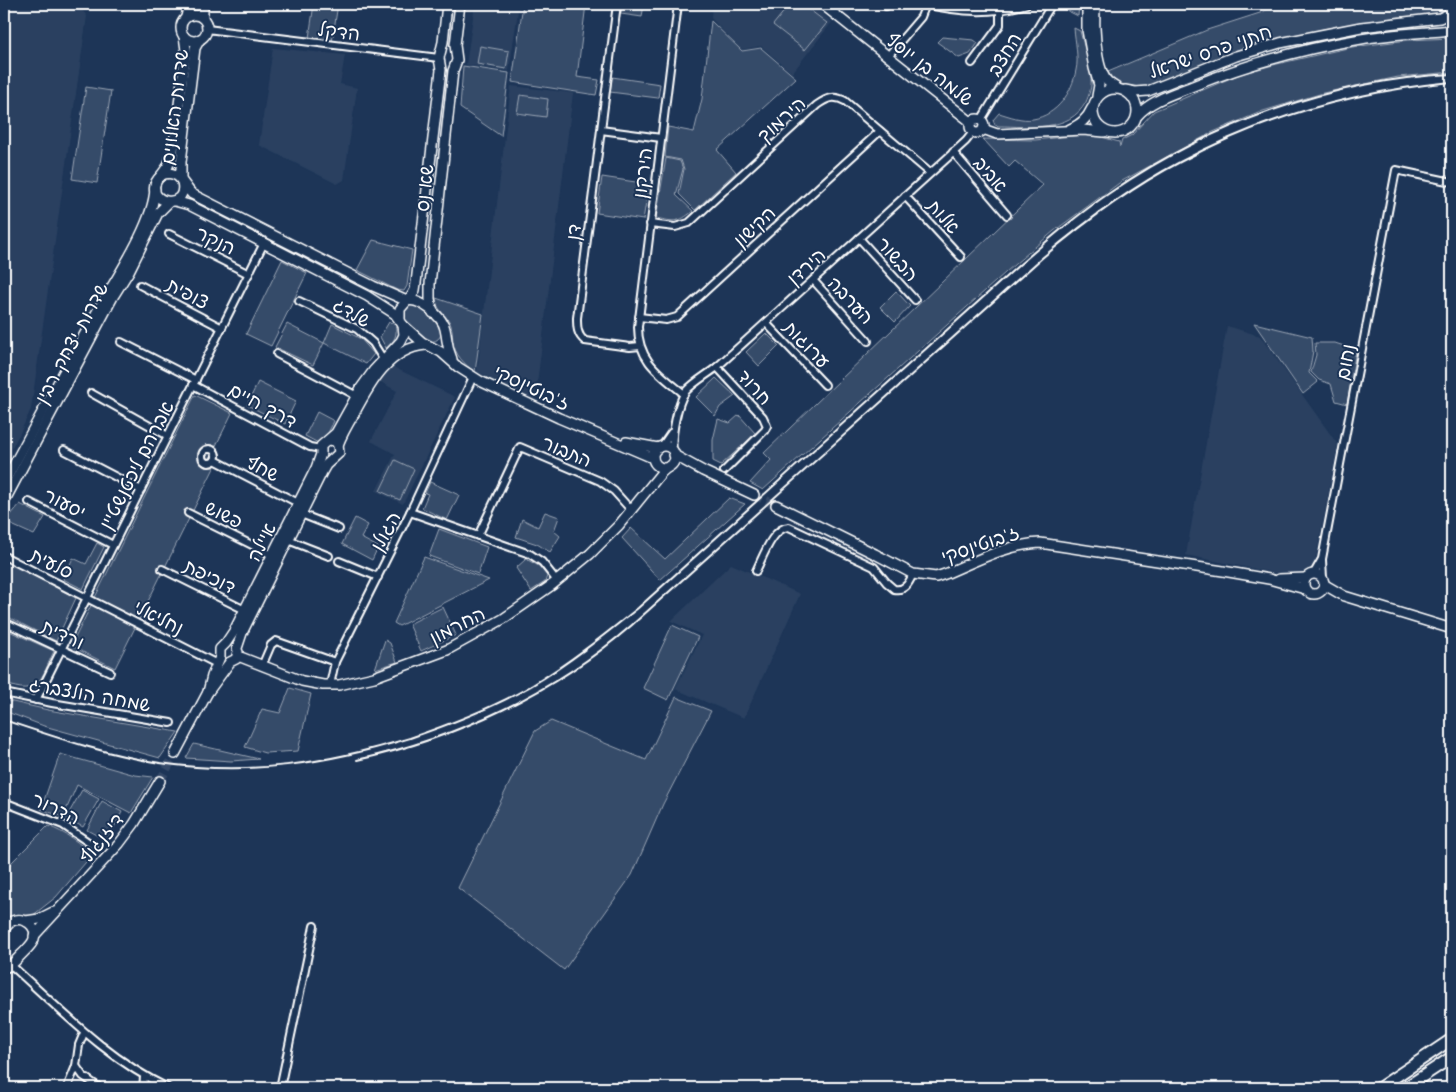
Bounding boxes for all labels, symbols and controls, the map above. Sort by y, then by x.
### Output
street label: הדקל [316,18,361,46]
street label: חתני פרס ישראל [1146,21,1275,83]
street label: שלמה בן יוסף [881,29,977,111]
street label: החצב [983,29,1026,80]
street label: שדרות האלונים [157,47,193,166]
street label: הירמוך [753,92,810,147]
street label: הירקון [629,146,657,200]
street label: אביב [969,152,1012,197]
street label: שא נס [412,163,438,213]
street label: אלות [922,194,964,238]
street label: הקישון [729,202,780,252]
street label: הנקר [192,222,239,260]
street label: דן [562,223,587,242]
street label: הבשור [872,233,923,286]
street label: הירדן [783,244,831,290]
street label: הערבה [823,272,878,329]
street label: צופית [162,273,212,314]
street label: שדרות יצחק רבין [31,279,113,408]
street label: שלדג [329,294,374,332]
street label: ערוגות [778,316,834,373]
street label: נחום [1332,342,1360,382]
street label: ז'בוטינסקי [490,361,573,415]
street label: חרוד [733,366,776,410]
street label: דרך חיים [225,379,300,433]
street label: אברהם ליכטנשטיין [95,398,179,533]
street label: התבור [538,432,595,472]
street label: שחף [243,451,283,486]
street label: יסעור [40,484,89,524]
street label: פשוש [201,496,246,533]
street label: הגולן [366,508,406,555]
street label: איילה [243,519,281,566]
street label: ז'בוטינסקי [938,521,1022,569]
street label: סלעית [25,543,77,584]
street label: דוכיפת [179,555,239,599]
street label: נחליאלי [130,596,187,640]
street label: החרמון [426,603,489,650]
street label: ורדית [37,615,88,654]
street label: שמחה הולצברג [27,673,152,717]
street label: הדרור [28,788,83,830]
street label: דיזנגוף [75,809,129,868]

